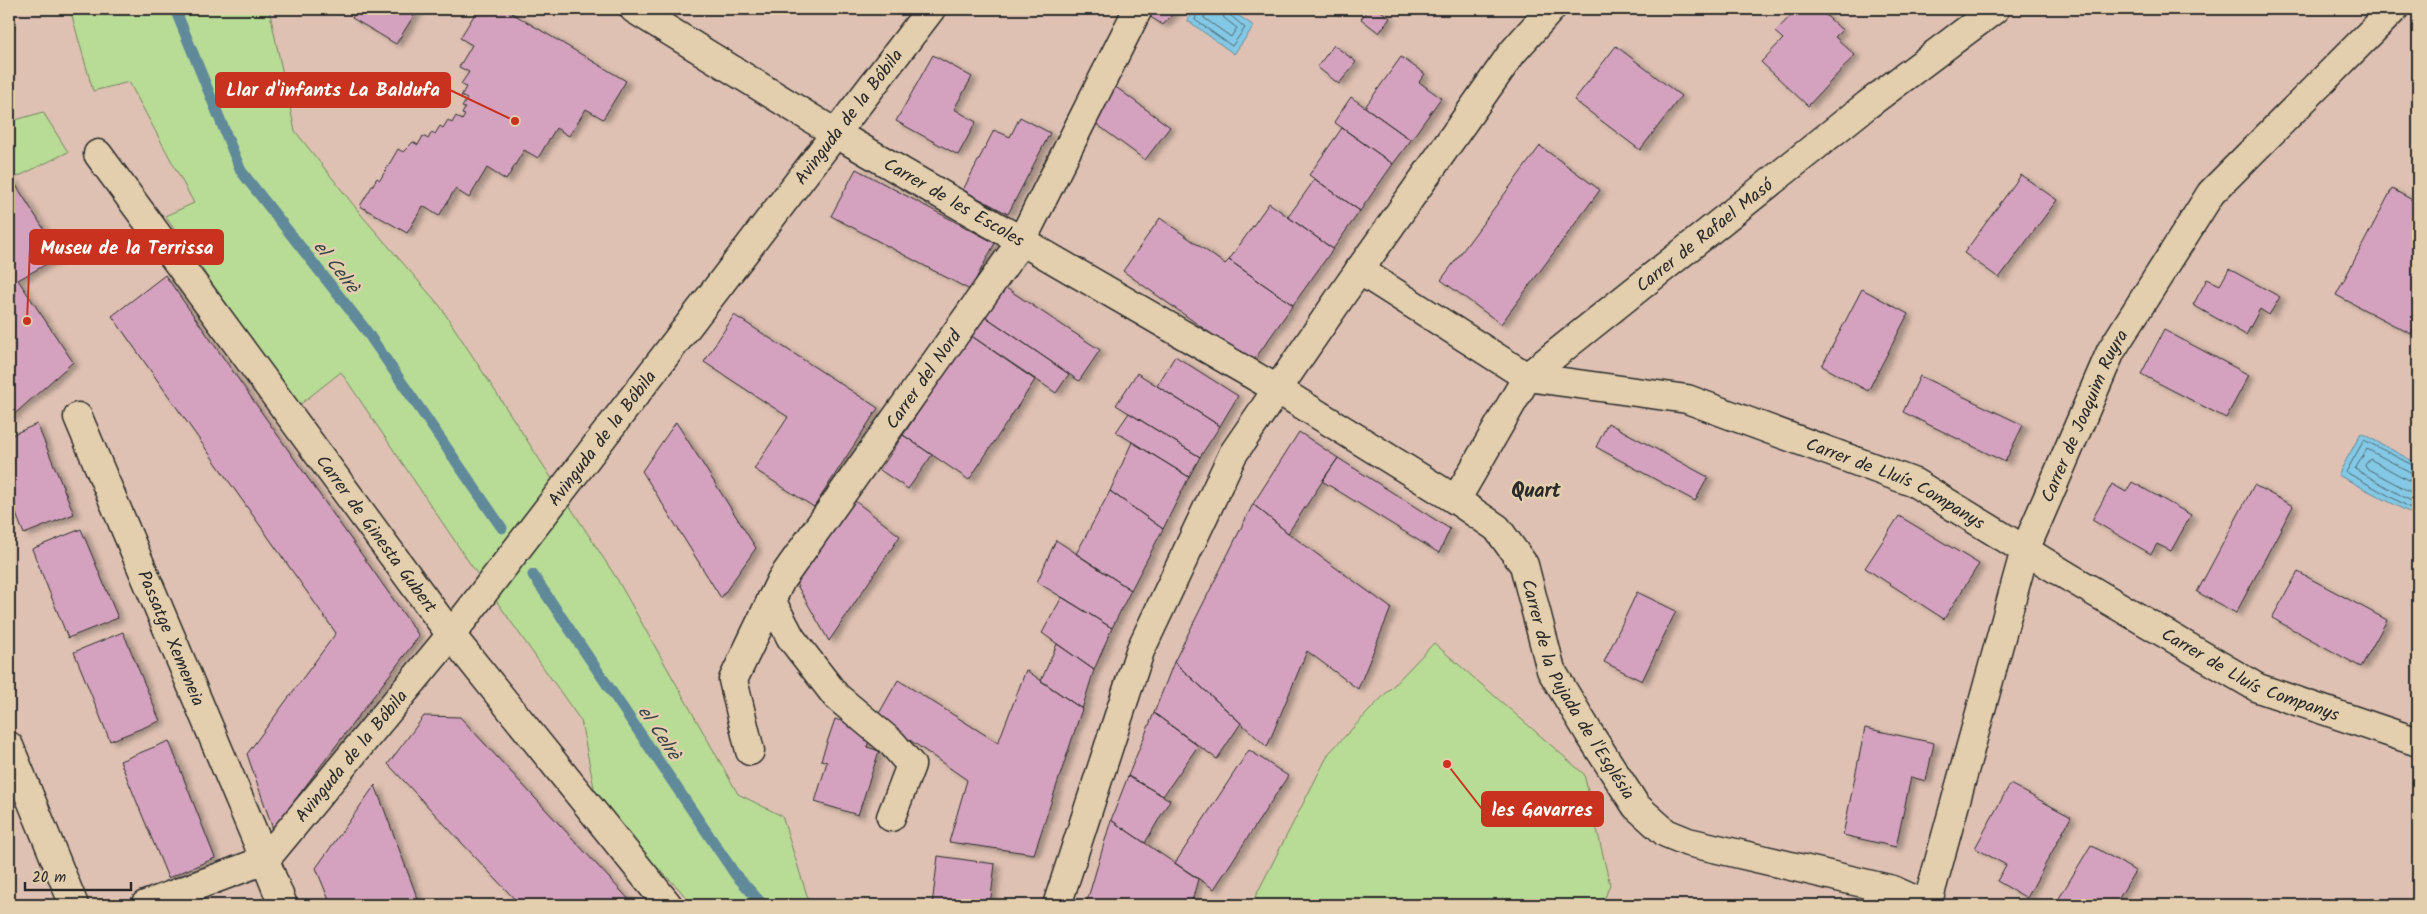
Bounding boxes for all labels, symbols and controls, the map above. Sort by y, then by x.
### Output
street label: Avinguda de la Bóbila [788,43,911,192]
callout: Llar d'infants La Baldufa [216,73,450,107]
text: Llar d'infants La Baldufa [226,76,440,106]
street label: Carrer de les Escoles [878,151,1030,256]
street label: Carrer de Rafael Masó [1630,172,1781,301]
callout: Museu de la Terrissa [30,230,223,264]
text: Museu de la Terrissa [41,234,214,264]
water label: el Celrè [305,234,367,302]
street label: Carrer del Nord [879,323,971,436]
street label: Carrer de Joaquim Ruyra [2034,324,2137,507]
street label: Avinguda de la Bóbila [542,365,665,513]
street label: Carrer de Lluís Companys [1801,431,1990,538]
street label: Carrer de Ginesta Gubert [307,449,444,621]
district label: Quart [1511,476,1562,508]
street label: Passatge Xemeneia [128,566,212,711]
street label: Carrer de la Pujada de l'Església [1512,576,1642,806]
street label: Carrer de Lluís Companys [2155,621,2343,731]
street label: Avinguda de la Bóbila [289,684,416,830]
water label: el Celrè [629,700,689,769]
callout: les Gavarres [1482,792,1603,826]
text: les Gavarres [1491,796,1593,826]
scale bar [25,859,131,891]
text: 20 m [32,866,66,890]

